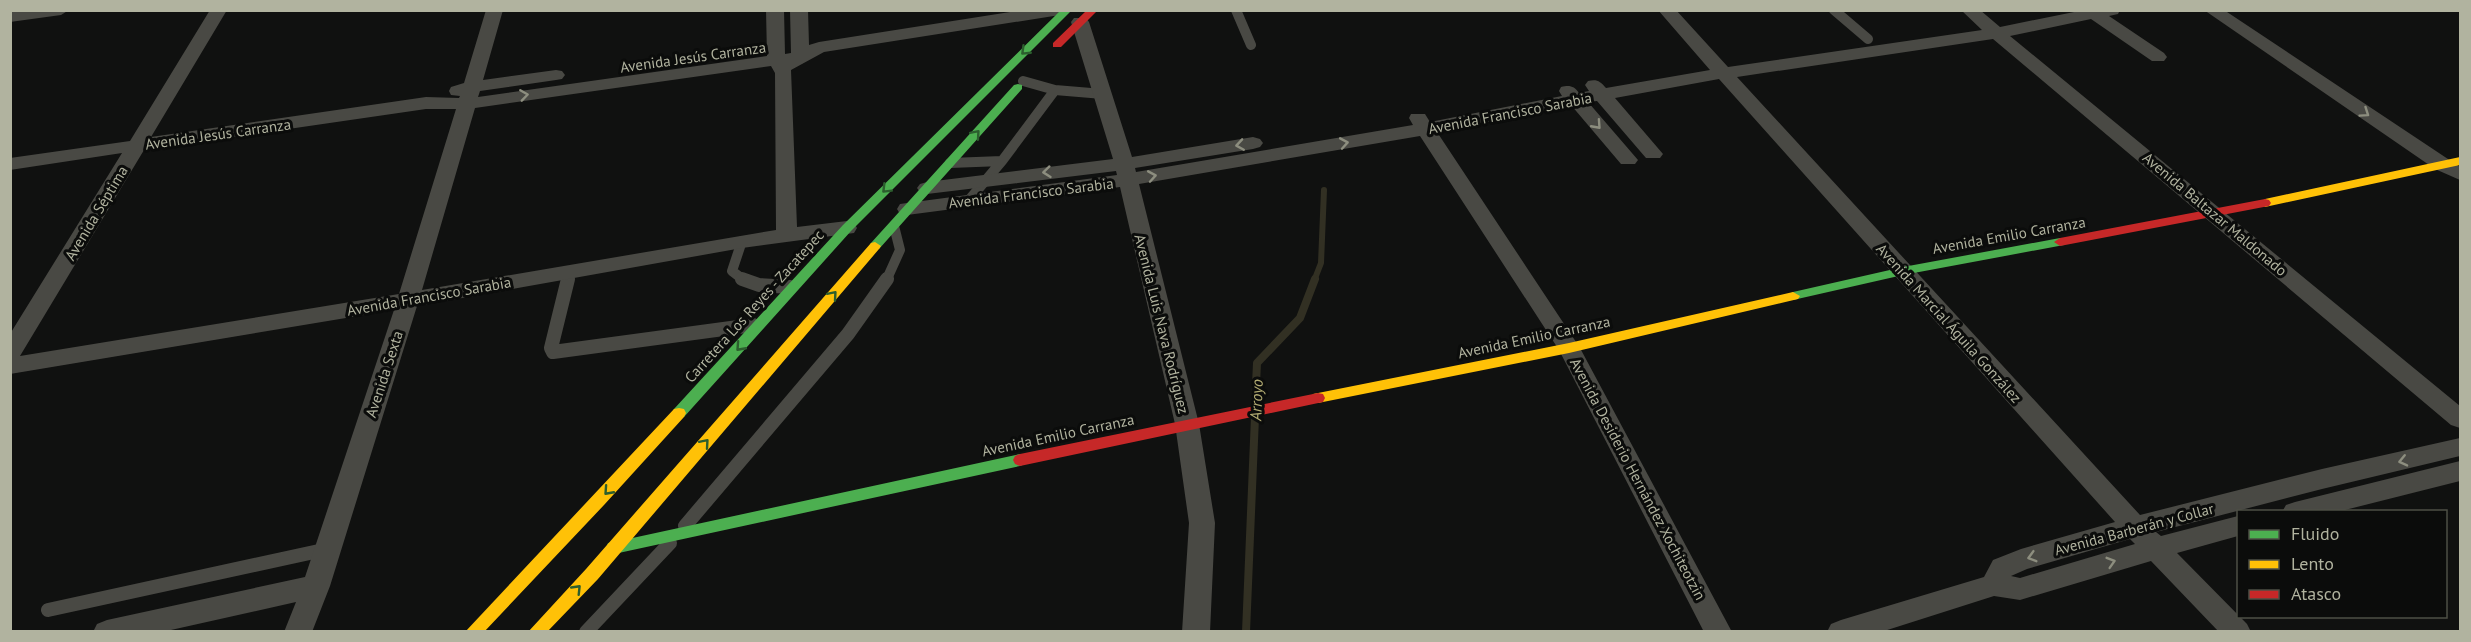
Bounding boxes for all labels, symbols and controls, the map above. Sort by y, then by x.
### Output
street label: Avenida Jesús Carranza [619,37,767,77]
one-way arrow [1022,44,1033,55]
street label: Avenida Francisco Sarabia [1427,88,1593,138]
one-way arrow [519,90,528,102]
one-way arrow [2358,106,2369,117]
street label: Avenida Jesús Carranza [144,114,292,154]
one-way arrow [1590,118,1601,129]
one-way arrow [969,130,980,141]
one-way arrow [1339,137,1349,150]
one-way arrow [1236,138,1246,151]
street label: Avenida Baltazar Maldonado [2139,148,2291,280]
street label: Avenida Séptima [60,162,132,264]
one-way arrow [1043,165,1052,178]
one-way arrow [1147,170,1157,183]
street label: Avenida Francisco Sarabia [947,173,1115,213]
one-way arrow [883,181,894,192]
street label: Avenida Emilio Carranza [1931,212,2087,258]
street label: Carretera Los Reyes - Zacatepec [680,225,828,386]
street label: Avenida Luis Nava Rodríguez [1130,232,1194,416]
street label: Avenida Marcial Águila González [1872,239,2026,407]
street label: Avenida Francisco Sarabia [345,272,513,320]
one-way arrow [826,291,837,302]
street label: Avenida Emilio Carranza [1456,312,1612,362]
street label: Avenida Sexta [361,328,407,420]
one-way arrow [736,340,747,351]
street label: Avenida Desiderio Hernández Xochiteotzin [1566,355,1710,603]
water label: Arroyo [1245,379,1267,422]
street label: Avenida Emilio Carranza [980,410,1136,460]
one-way arrow [698,439,709,450]
one-way arrow [2399,453,2409,466]
one-way arrow [604,484,615,495]
street label: Avenida Barberán y Collar [2052,499,2216,559]
legend [2237,510,2447,618]
text: Fluido [2291,522,2339,545]
one-way arrow [2027,549,2037,562]
text: Lento [2291,552,2334,575]
one-way arrow [2105,557,2116,569]
text: Atasco [2291,582,2341,605]
one-way arrow [569,586,580,597]

